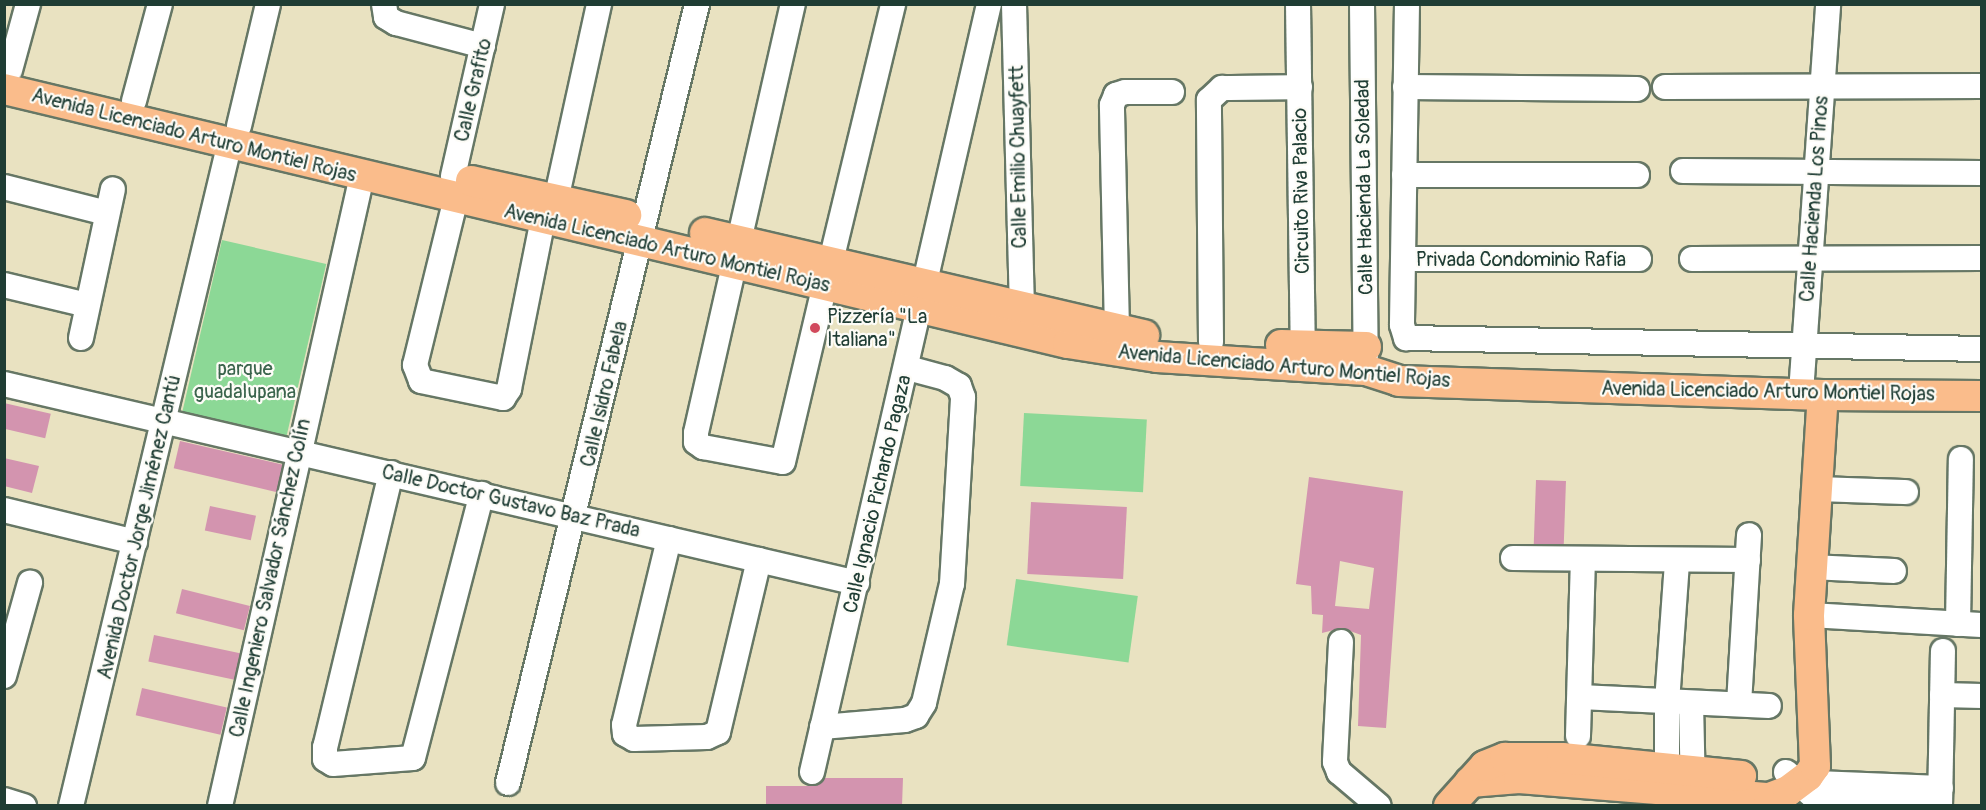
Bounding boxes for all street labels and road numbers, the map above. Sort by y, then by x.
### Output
street label: Calle Grafito [449,36,497,144]
street label: Calle Emilio Chuayfett [1004,65,1032,249]
street label: Calle Hacienda La Soledad [1350,79,1378,295]
street label: Avenida Licenciado Arturo Montiel Rojas [29,83,359,187]
street label: Calle Hacienda Los Pinos [1795,95,1833,303]
street label: Circuito Riva Palacio [1288,108,1314,274]
street label: Avenida Licenciado Arturo Montiel Rojas [502,199,832,297]
street label: Privada Condominio Rafia [1416,247,1626,271]
street label: Calle Isidro Fabela [576,319,632,469]
street label: Avenida Licenciado Arturo Montiel Rojas [1117,340,1451,392]
street label: Avenida Doctor Jorge Jiménez Cantú [92,373,186,681]
street label: Calle Ignacio Pichardo Pagaza [838,373,916,615]
street label: Avenida Licenciado Arturo Montiel Rojas [1601,376,1935,406]
street label: Calle Ingeniero Salvador Sánchez Colín [224,416,316,740]
street label: Calle Doctor Gustavo Baz Prada [380,460,642,542]

